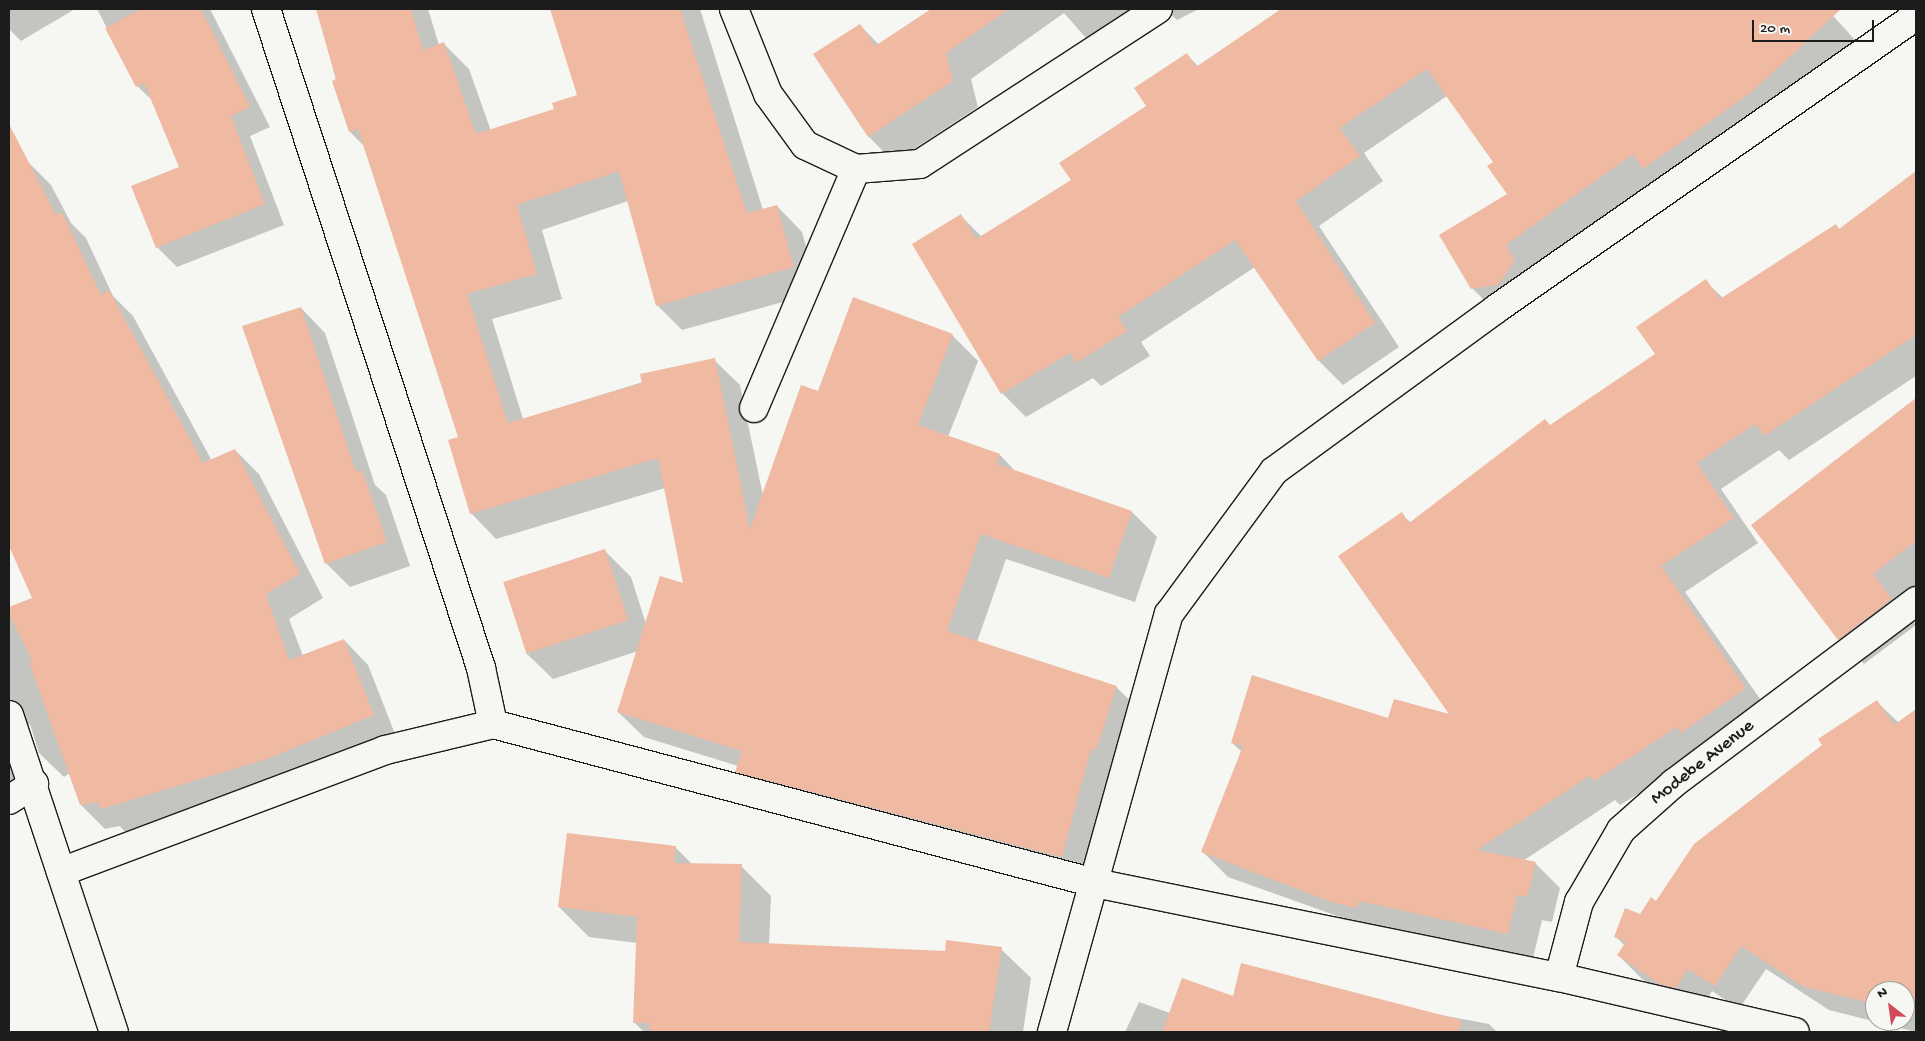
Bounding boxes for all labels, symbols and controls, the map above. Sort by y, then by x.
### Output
scale bar [1755,10,1878,42]
text: 20 m [1760,20,1790,38]
street label: Modebe Avenue [1647,715,1759,811]
north arrow [1865,981,1915,1031]
text: N [1875,984,1891,1003]

